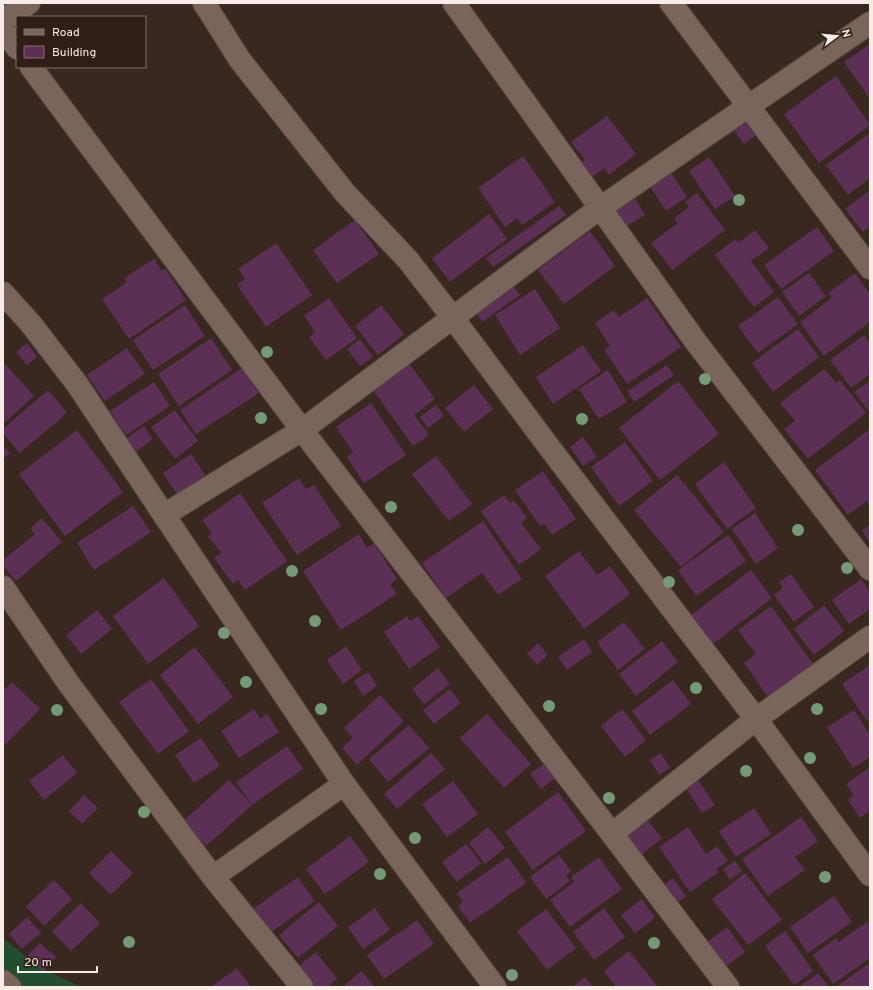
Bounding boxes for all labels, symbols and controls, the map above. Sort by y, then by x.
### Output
legend [16,16,146,68]
north arrow [817,16,857,56]
text: Road [52,25,80,41]
text: N [838,28,853,39]
text: Building [52,45,96,61]
scale bar [18,948,97,974]
text: 20 m [24,955,52,971]

